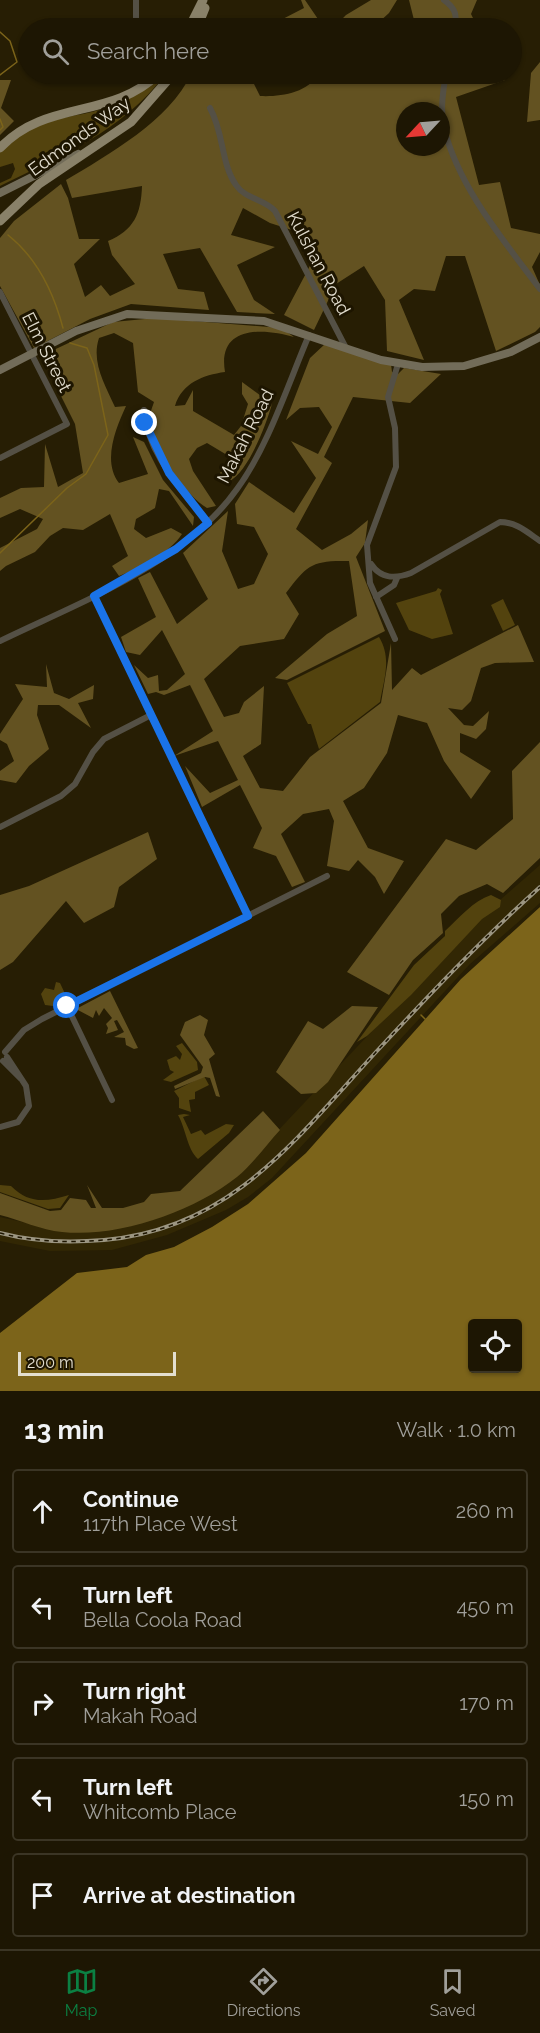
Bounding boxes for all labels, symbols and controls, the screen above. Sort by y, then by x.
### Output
search box [18,18,522,84]
icon: search [39,35,72,68]
text: Search here [87,38,209,64]
street label: Edmonds Way [24,92,134,180]
north arrow [396,102,450,156]
street label: Kulshan Road [283,208,355,318]
street label: Elm Street [18,309,76,395]
street label: Makah Road [212,385,278,487]
route end [131,409,157,435]
route start [53,992,79,1018]
map controls [468,1319,522,1373]
button: locate [468,1319,522,1373]
scale bar [18,1349,176,1376]
text: 200 m [27,1353,74,1372]
text: 13 min [24,1415,104,1445]
text: Walk · 1.0 km [397,1418,516,1442]
text: Continue [83,1486,179,1512]
icon: ahead [26,1495,59,1528]
text: 260 m [456,1499,514,1523]
text: 117th Place West [83,1512,238,1536]
text: Turn left [83,1582,173,1608]
icon: left [26,1591,59,1624]
text: 450 m [456,1595,514,1619]
text: Bella Coola Road [83,1608,242,1632]
text: Turn right [83,1678,186,1704]
icon: right [26,1687,59,1720]
text: 170 m [459,1691,514,1715]
text: Makah Road [83,1704,198,1728]
text: Turn left [83,1774,173,1800]
icon: left [26,1783,59,1816]
text: 150 m [459,1787,514,1811]
text: Whitcomb Place [83,1800,236,1824]
icon: arrive [26,1879,59,1912]
text: Arrive at destination [83,1882,296,1908]
tab: Map [65,1965,98,2020]
tab: Directions [227,1965,301,2020]
tab: Saved [430,1965,475,2020]

